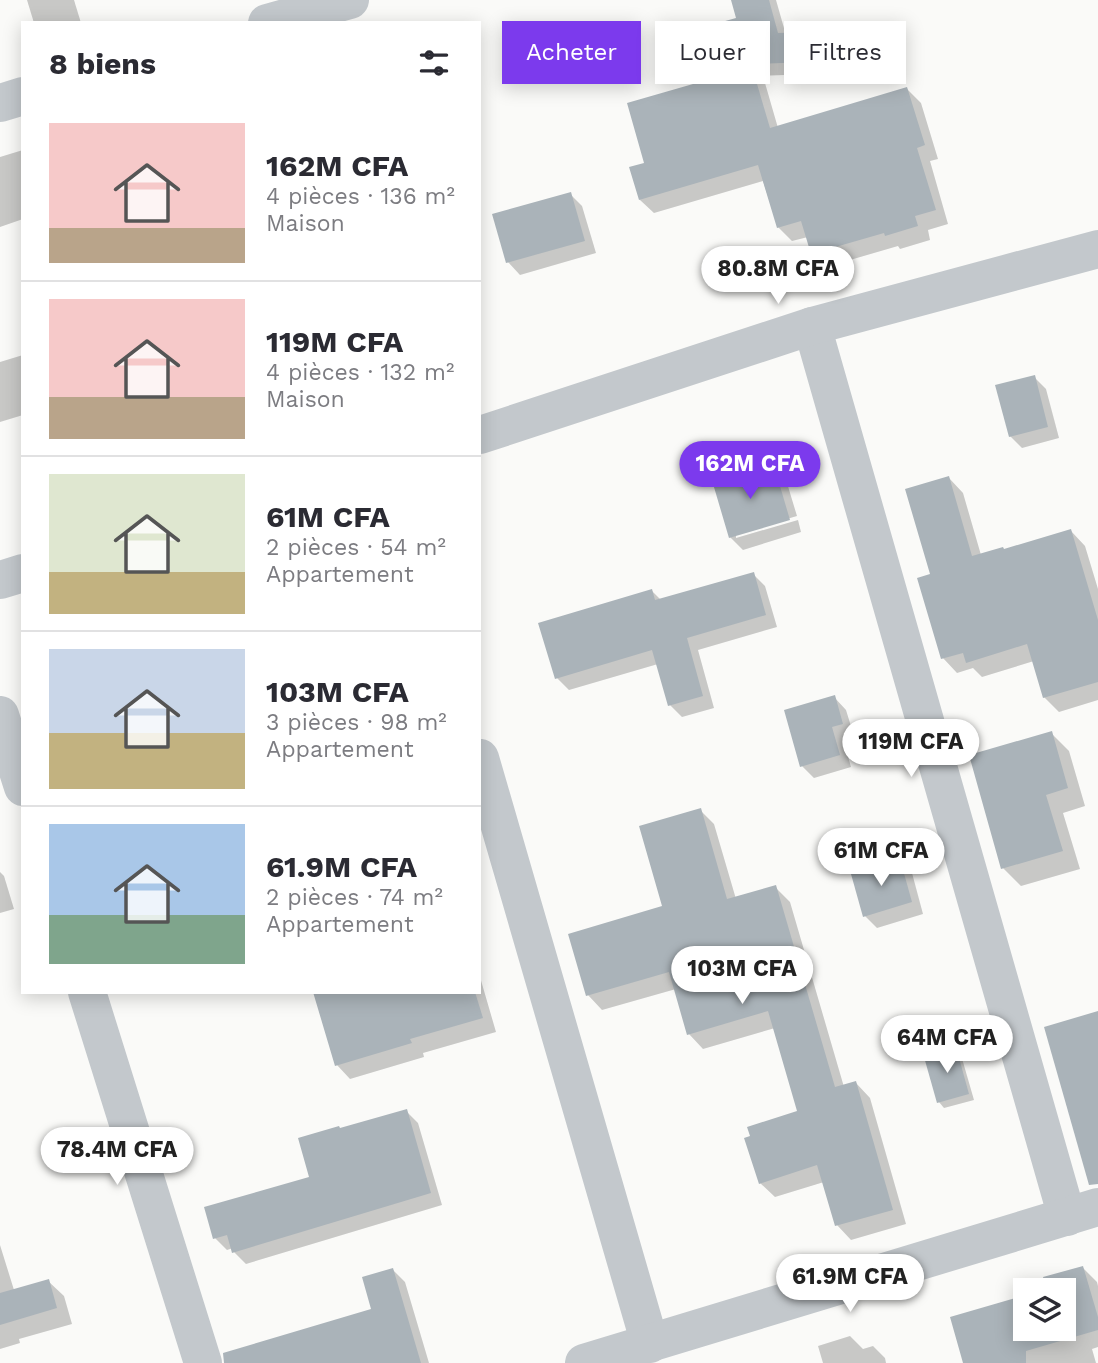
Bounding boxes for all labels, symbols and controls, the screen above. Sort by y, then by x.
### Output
chip: Acheter [502,21,641,84]
chip: Louer [655,21,770,84]
chip: Filtres [784,21,906,84]
icon: filters [415,44,453,82]
text: 8 biens [49,46,156,81]
text: 162M CFA [266,148,408,183]
icon: home [105,151,189,235]
text: 4 pièces · 136 m² [266,183,455,210]
text: Maison [266,210,345,237]
pin: 80.8M CFA [698,246,858,306]
text: 80.8M CFA [717,255,839,282]
text: 119M CFA [266,324,403,359]
icon: home [105,327,189,411]
text: 4 pièces · 132 m² [266,359,454,386]
text: Maison [266,386,345,413]
pin: 162M CFA [678,442,822,501]
text: 162M CFA [695,450,805,477]
text: 61M CFA [266,499,390,534]
icon: home [105,502,189,586]
text: 2 pièces · 54 m² [266,534,446,561]
text: Appartement [266,561,414,588]
text: 103M CFA [266,674,409,709]
icon: home [105,677,189,761]
text: 3 pièces · 98 m² [266,709,447,736]
pin: 119M CFA [839,720,983,779]
text: 119M CFA [858,728,964,755]
text: Appartement [266,736,414,763]
pin: 61M CFA [816,828,946,888]
text: 61M CFA [833,837,929,864]
text: 61.9M CFA [266,849,417,884]
icon: home [105,852,189,936]
text: 2 pièces · 74 m² [266,884,443,911]
text: Appartement [266,911,414,938]
pin: 103M CFA [670,946,814,1006]
text: 103M CFA [687,955,797,982]
pin: 64M CFA [882,1016,1012,1075]
text: 64M CFA [897,1024,997,1051]
pin: 78.4M CFA [37,1128,197,1187]
text: 78.4M CFA [57,1136,177,1163]
pin: 61.9M CFA [770,1254,930,1314]
text: 61.9M CFA [792,1263,908,1290]
map controls [1013,1278,1076,1341]
button: layers [1013,1278,1076,1341]

